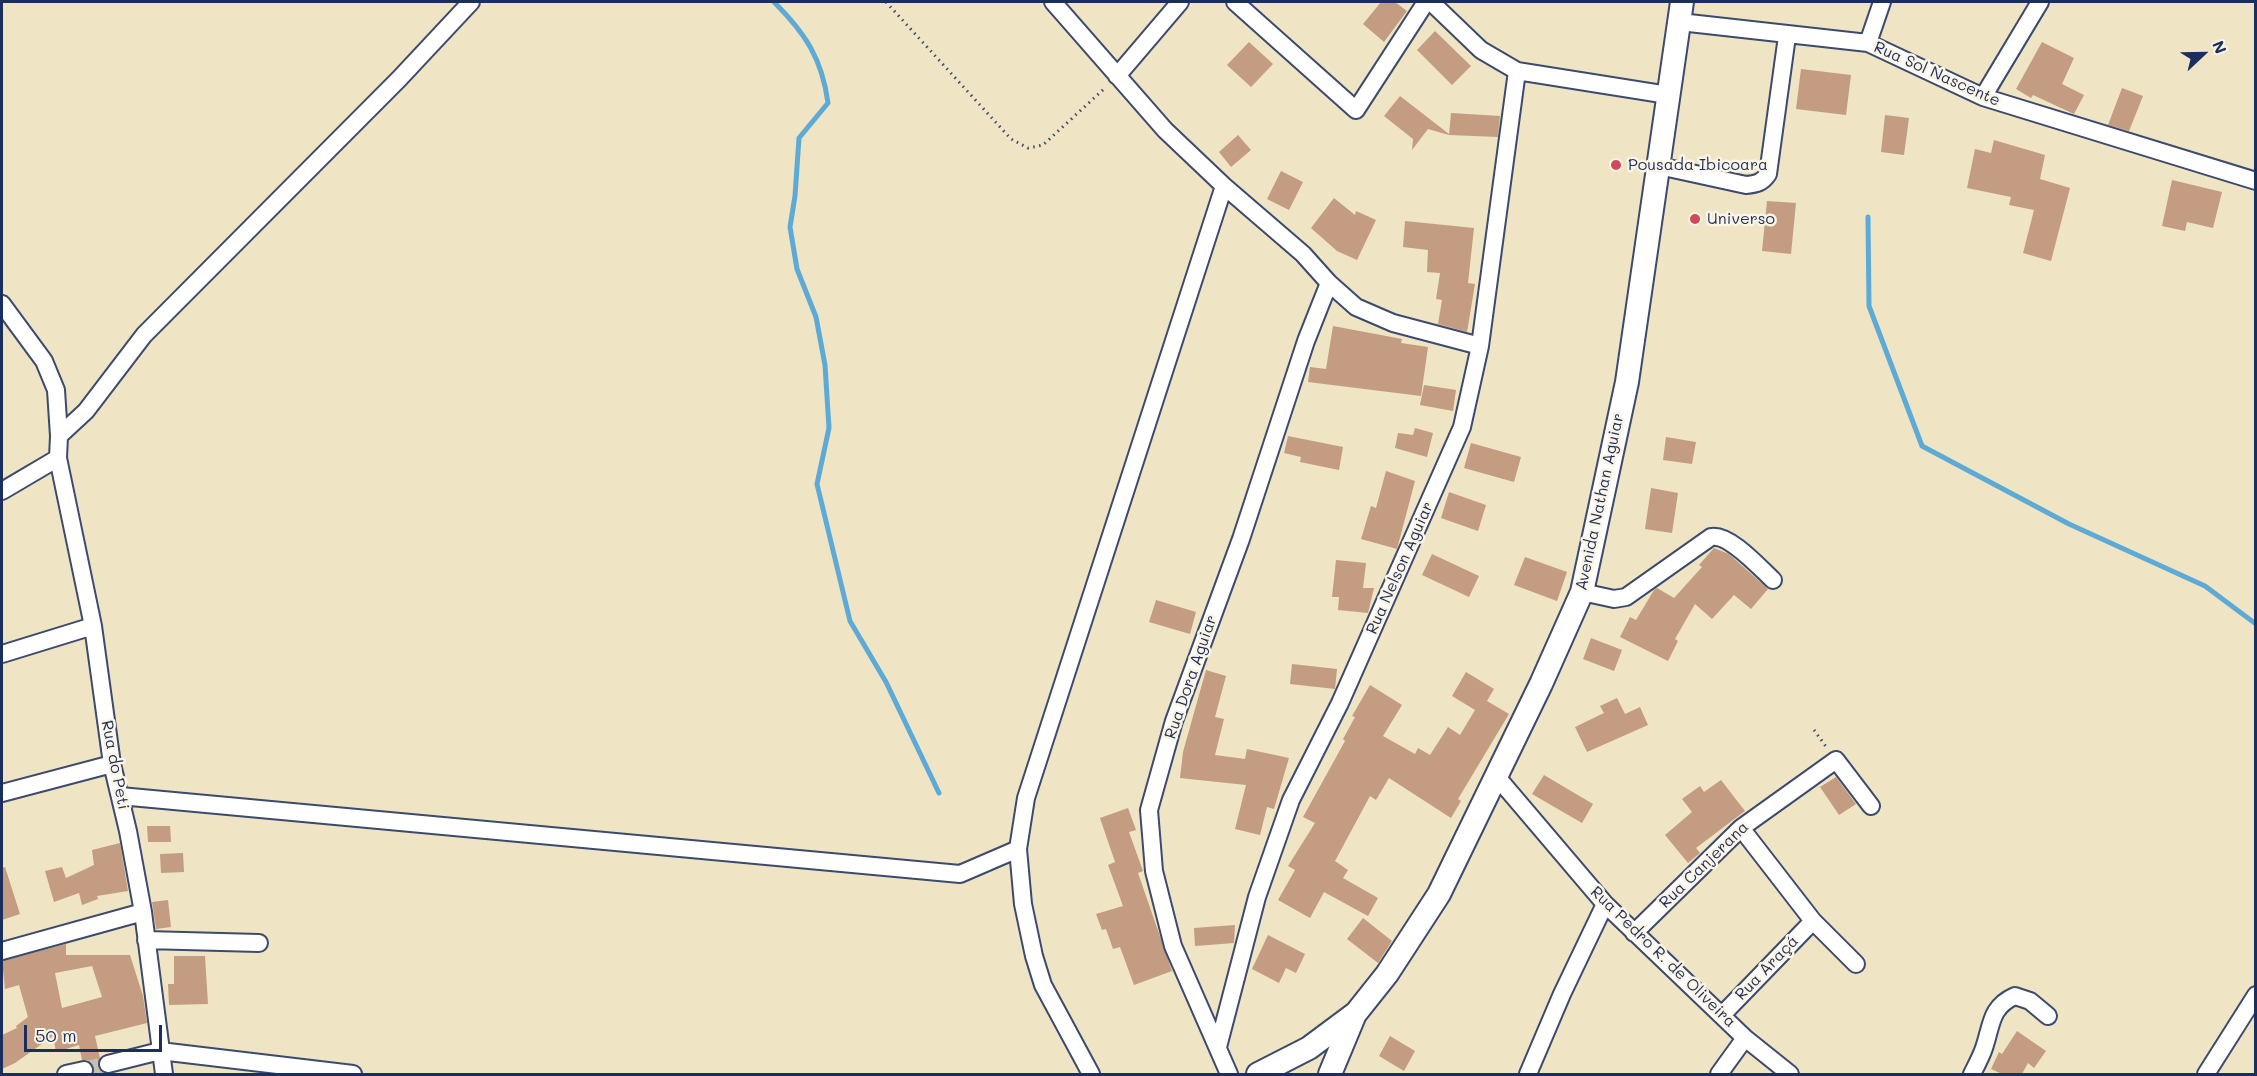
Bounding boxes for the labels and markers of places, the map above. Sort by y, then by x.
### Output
place label: Pousada Ibicoara [1628,155,1768,175]
marker: Pousada Ibicoara [1609,158,1623,172]
place label: Universo [1707,209,1775,229]
marker: Universo [1688,212,1702,226]

